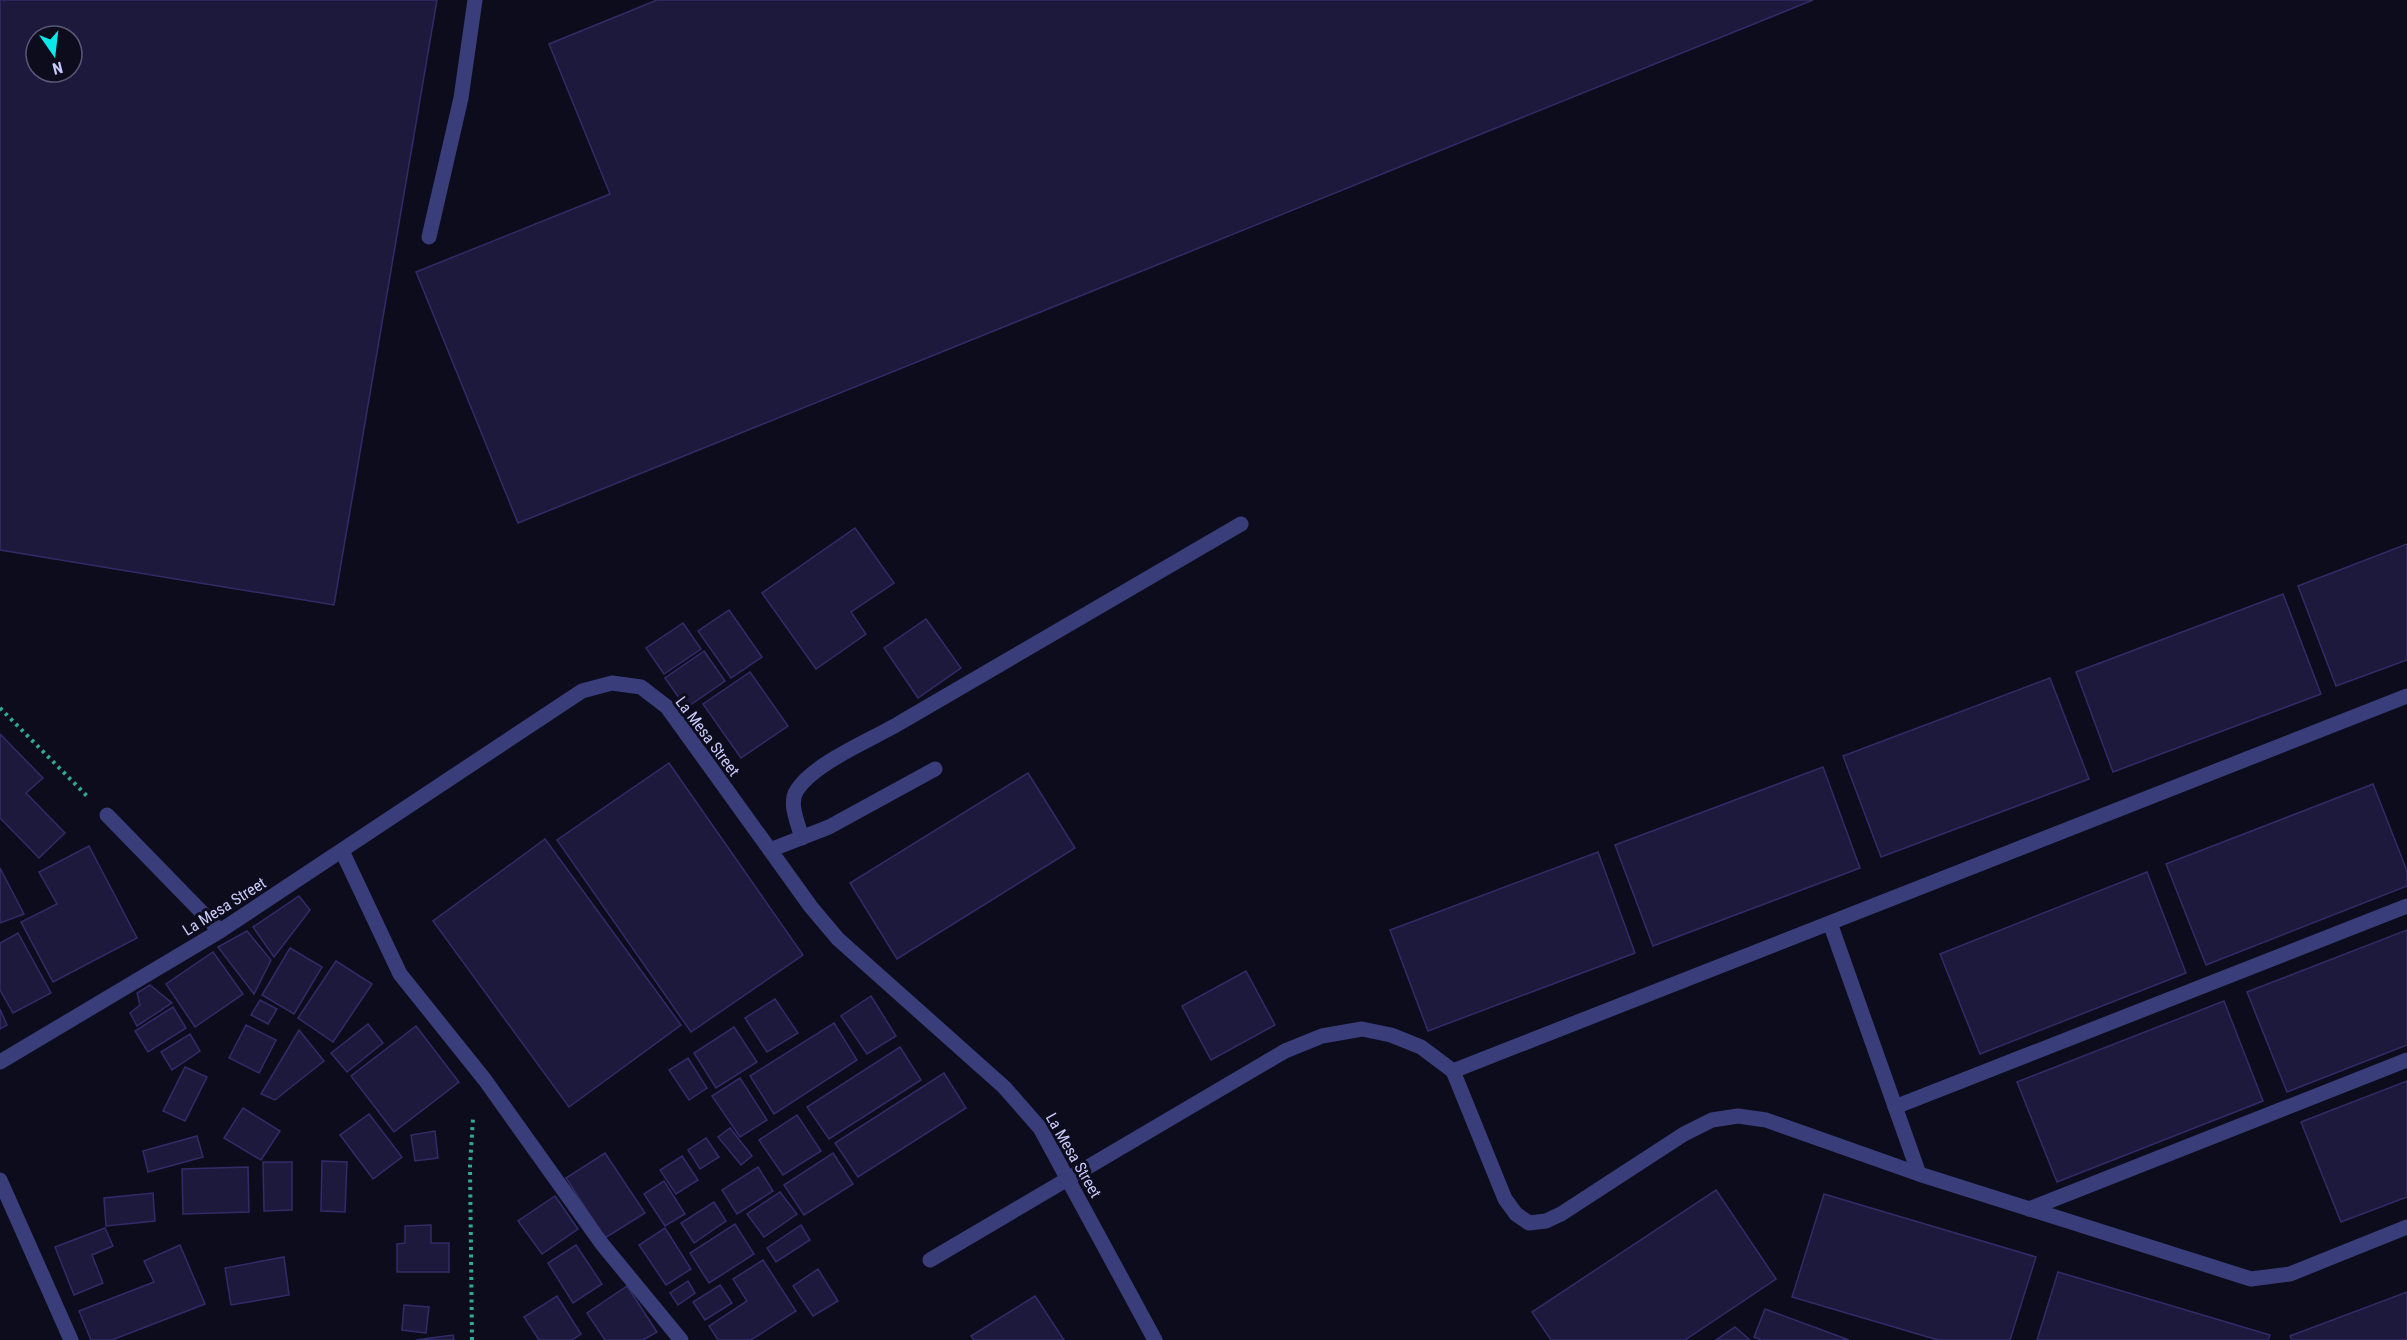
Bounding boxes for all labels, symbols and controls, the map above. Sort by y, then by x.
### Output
north arrow [24,24,84,84]
text: N [50,58,65,78]
street label: La Mesa Street [672,693,744,780]
street label: La Mesa Street [179,873,270,940]
street label: La Mesa Street [1042,1110,1106,1201]

